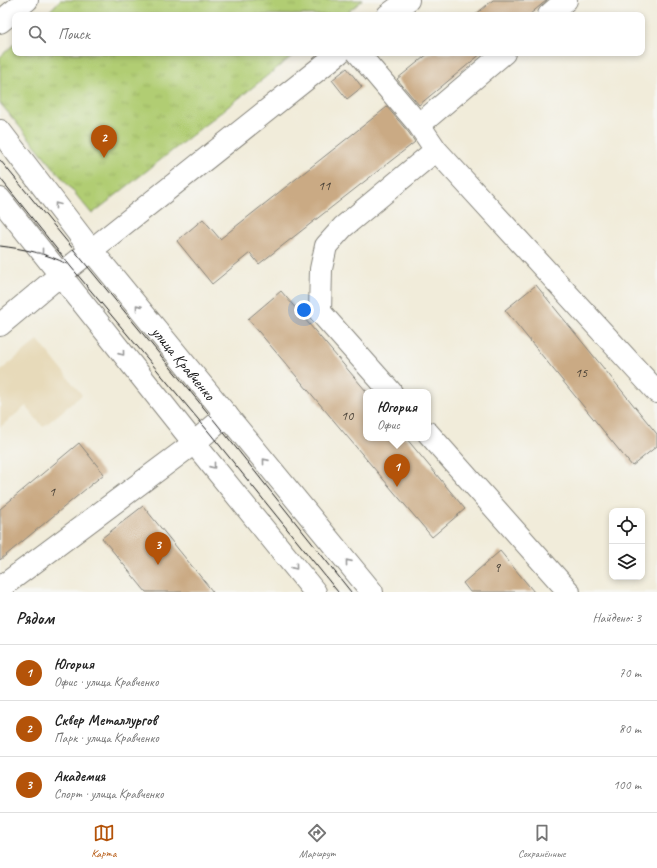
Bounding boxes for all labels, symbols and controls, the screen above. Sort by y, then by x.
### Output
search box [12,12,645,56]
icon: search [26,23,48,45]
text: Поиск [58,25,90,44]
pin: 2 [91,125,117,158]
house number: 11 [318,177,331,194]
one-way arrow [55,203,62,210]
one-way arrow [37,247,44,254]
your location [294,300,314,320]
one-way arrow [136,304,143,312]
street label: улица Кравченко [146,322,220,406]
one-way arrow [118,349,125,356]
house number: 15 [575,364,588,381]
popup [363,389,431,441]
text: Югория [377,398,417,417]
house number: 10 [341,407,355,424]
text: Офис [377,417,400,433]
pin: 1 [384,454,410,487]
one-way arrow [263,459,270,466]
one-way arrow [208,461,215,468]
house number: 1 [49,483,56,500]
map controls [609,508,645,580]
button: locate [609,508,645,544]
pin: 3 [145,532,171,565]
button: layers [609,544,645,580]
one-way arrow [345,559,352,566]
house number: 9 [494,559,502,576]
one-way arrow [290,562,297,569]
text: Рядом [16,608,54,629]
text: Найдено: 3 [593,610,641,626]
text: Югория [54,655,94,674]
text: 1 [26,665,32,681]
text: 70 m [619,665,641,681]
text: Офис · улица Кравченко [54,674,158,690]
text: Сквер Металлургов [54,711,157,730]
text: 2 [26,721,32,737]
text: 80 m [619,721,641,737]
text: Парк · улица Кравченко [54,730,159,746]
text: Академия [54,767,105,786]
text: 3 [26,777,32,793]
text: 100 m [613,777,641,793]
text: Спорт · улица Кравченко [54,786,164,802]
tab: Карта [91,822,116,860]
tab: Маршрут [299,822,335,860]
tab: Сохранённые [518,822,566,860]

